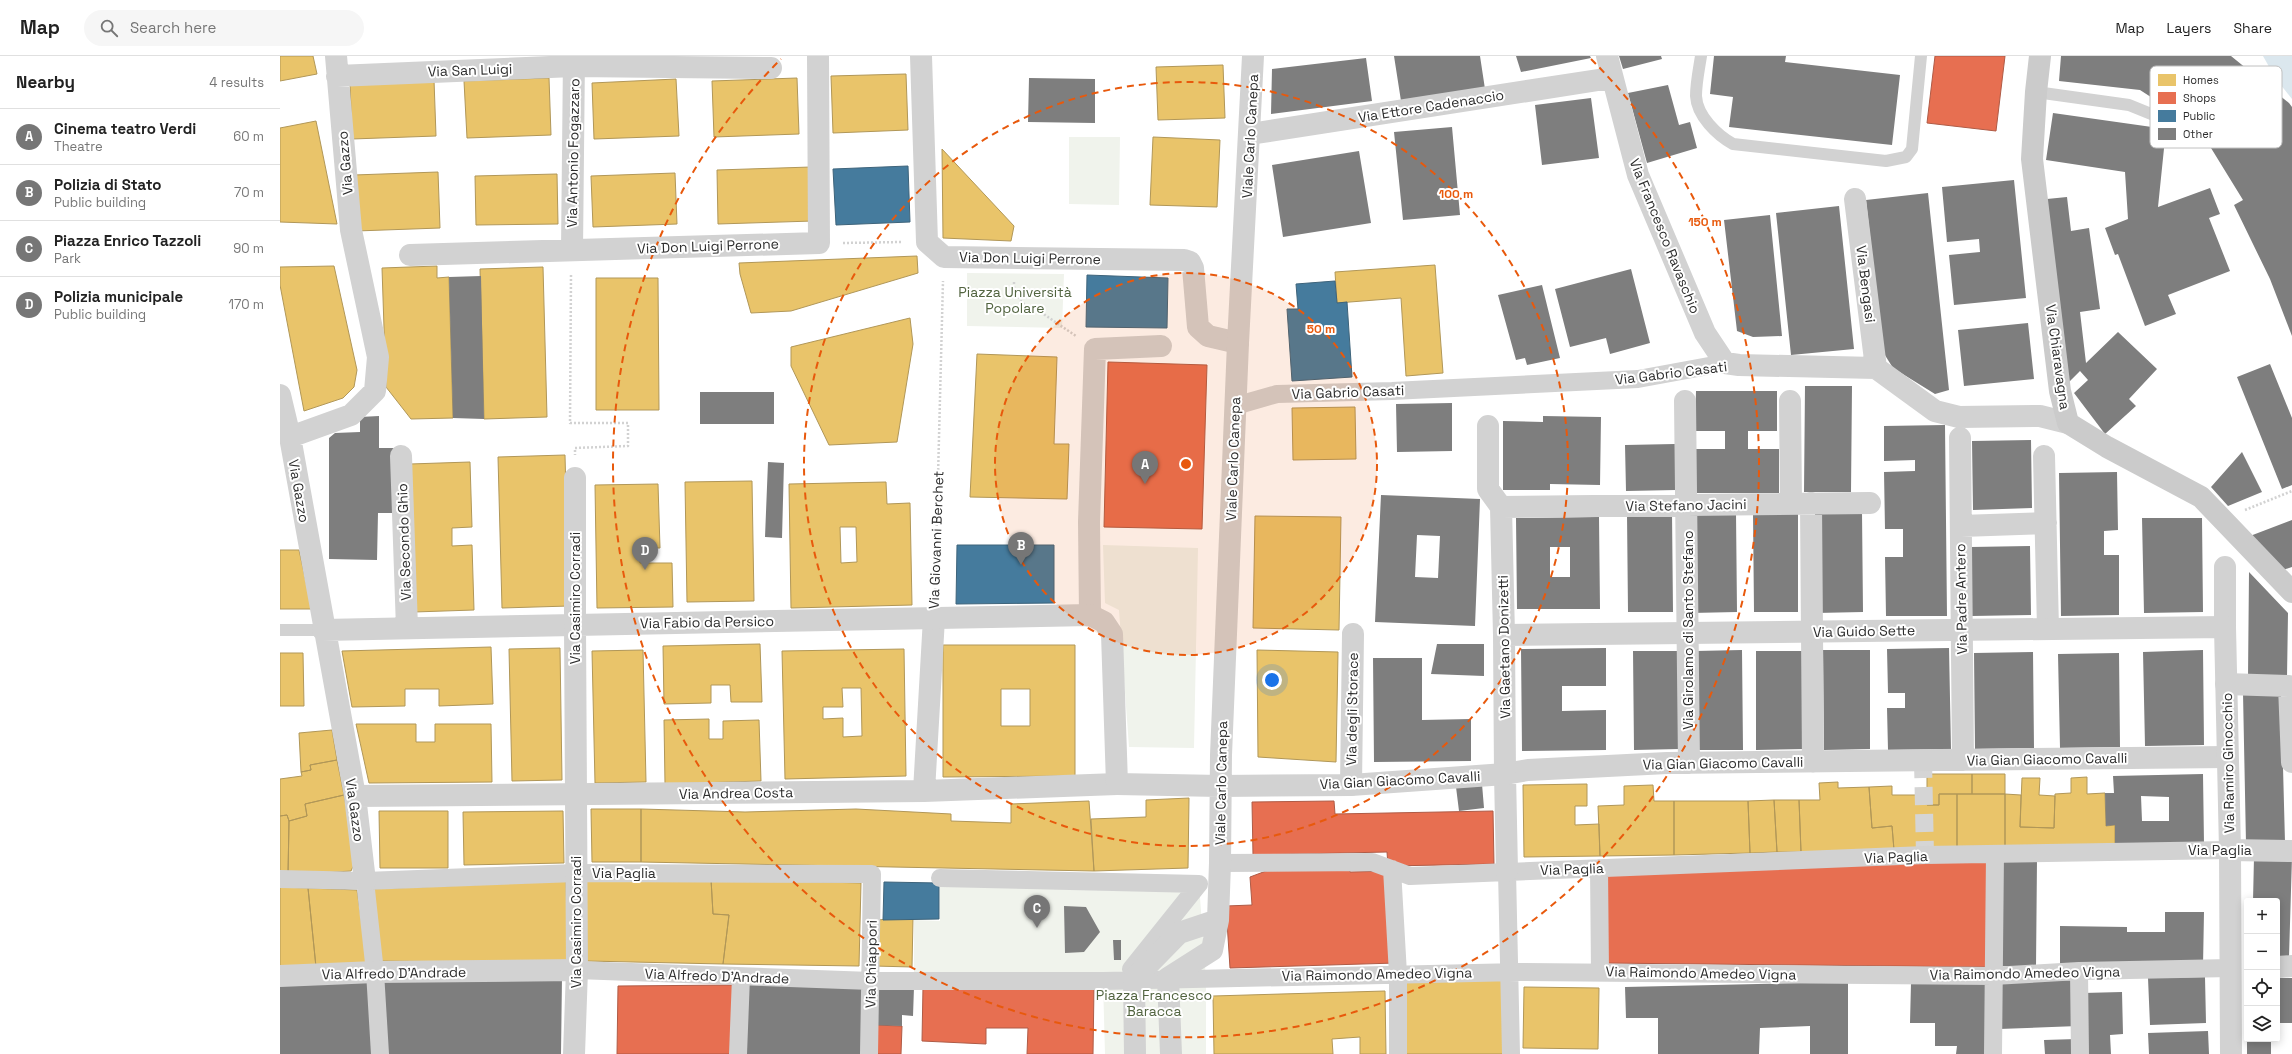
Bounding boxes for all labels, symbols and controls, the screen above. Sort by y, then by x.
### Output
search box [84,10,364,46]
text: Map [20,15,60,40]
icon: search [98,17,120,39]
text: Search here [130,18,216,37]
text: Map [2115,19,2145,37]
text: Layers [2167,19,2211,37]
text: Share [2233,19,2272,37]
street label: Via San Luigi [427,60,513,80]
legend [2150,66,2282,148]
text: Nearby [16,71,75,93]
street label: Viale Carlo Canepa [1238,73,1262,199]
text: Homes [2183,73,2219,87]
text: 4 results [209,74,264,91]
street label: Via Antonio Fogazzaro [563,78,583,228]
street label: Via Ettore Cadenaccio [1357,86,1505,126]
text: Shops [2183,91,2216,105]
text: Public [2183,109,2215,123]
text: Cinema teatro Verdi [54,119,196,138]
text: Other [2183,127,2213,141]
text: A [25,128,33,145]
text: 60 m [233,128,264,145]
street label: Via Gazzo [333,130,357,196]
text: Theatre [54,138,103,155]
street label: Via Francesco Ravaschio [1626,156,1704,316]
text: Polizia di Stato [54,175,161,194]
text: B [25,184,33,201]
text: 70 m [234,184,264,201]
text: 100 m [1439,186,1473,202]
text: Public building [54,194,146,211]
text: 150 m [1688,214,1722,230]
text: Piazza Enrico Tazzoli [54,231,201,250]
street label: Via Don Luigi Perrone [637,235,779,257]
text: C [25,240,33,257]
text: 90 m [233,240,264,257]
street label: Via Bengasi [1852,244,1880,324]
street label: Via Don Luigi Perrone [959,248,1101,268]
text: Park [54,250,81,267]
park label: Piazza Università Popolare [958,283,1072,317]
text: Polizia municipale [54,287,183,306]
text: D [25,296,33,313]
text: 170 m [228,296,264,313]
street label: Via Chiaravagna [2042,303,2074,411]
text: Public building [54,306,146,323]
text: 50 m [1307,321,1335,337]
street label: Via Gabrio Casati [1614,357,1728,389]
street label: Via Gabrio Casati [1291,381,1405,403]
street label: Viale Carlo Canepa [1222,397,1244,521]
pin: A [1132,451,1158,484]
centre of rings [1179,457,1193,471]
street label: Via Gazzo [285,458,313,524]
street label: Via Giovanni Berchet [925,471,947,609]
street label: Via Secondo Ghio [393,483,415,601]
street label: Via Stefano Jacini [1625,495,1747,515]
street label: Via Girolamo di Santo Stefano [1679,530,1697,730]
street label: Via Casimiro Corradi [566,532,584,664]
pin: B [1008,532,1034,565]
pin: D [632,537,658,570]
street label: Via Padre Antero [1951,543,1971,655]
street label: Via Gaetano Donizetti [1494,575,1514,719]
street label: Via Fabio da Persico [640,612,774,632]
street label: Via Guido Sette [1813,621,1915,641]
street label: Via degli Storace [1342,652,1362,766]
your location [1262,670,1282,690]
street label: Via Ramiro Ginocchio [2218,693,2238,833]
street label: Viale Carlo Canepa [1211,721,1231,845]
street label: Via Gian Giacomo Cavalli [1966,749,2128,769]
street label: Via Gian Giacomo Cavalli [1642,753,1804,773]
street label: Via Gian Giacomo Cavalli [1319,767,1481,793]
street label: Via Gazzo [342,777,368,843]
street label: Via Andrea Costa [679,783,793,803]
street label: Via Paglia [2188,841,2252,859]
street label: Via Paglia [1864,847,1928,867]
street label: Via Casimiro Corradi [567,856,585,988]
street label: Via Paglia [1540,859,1604,879]
street label: Via Paglia [592,864,656,882]
pin: C [1024,895,1050,928]
map controls [2244,898,2280,1042]
button: + [2244,898,2280,934]
street label: Via Chiappori [861,920,881,1008]
button: − [2244,934,2280,970]
street label: Via Raimondo Amedeo Vigna [1606,962,1796,984]
street label: Via Raimondo Amedeo Vigna [1930,962,2120,984]
street label: Via Alfredo D'Andrade [322,963,466,983]
street label: Via Raimondo Amedeo Vigna [1282,963,1472,985]
street label: Via Alfredo D'Andrade [644,964,790,988]
button: locate [2244,970,2280,1006]
park label: Piazza Francesco Baracca [1096,986,1212,1020]
button: layers [2244,1006,2280,1042]

